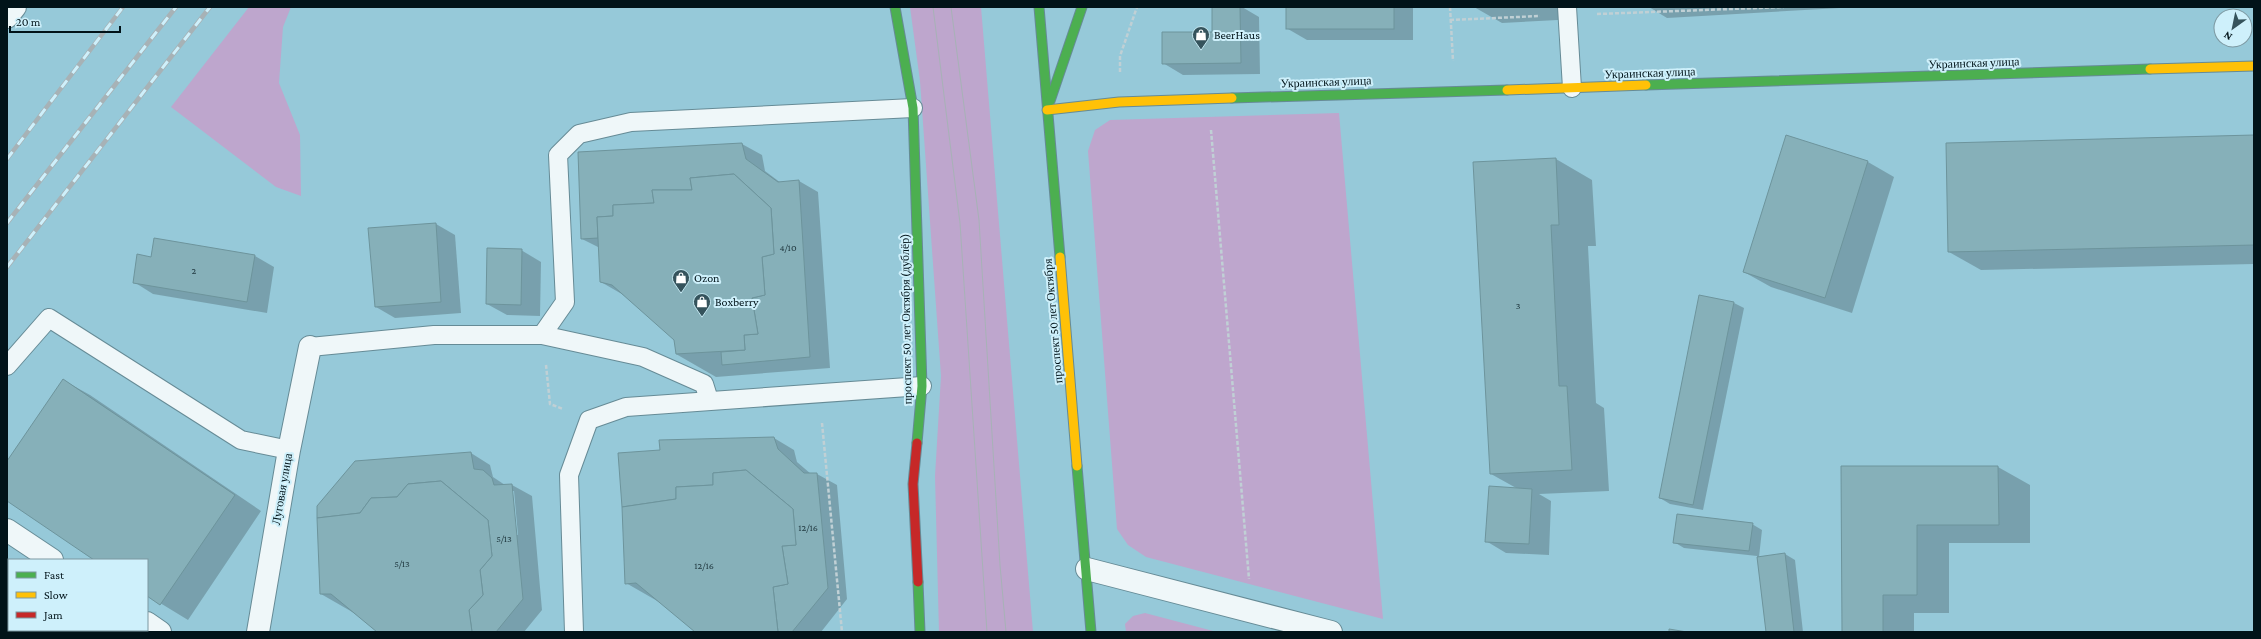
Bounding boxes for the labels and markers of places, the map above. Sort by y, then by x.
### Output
shop icon: BeerHaus [1191,25,1211,50]
place label: BeerHaus [1214,28,1260,42]
shop icon: Ozon [671,268,691,293]
place label: Ozon [694,271,720,285]
shop icon: Boxberry [692,292,712,317]
place label: Boxberry [715,295,759,309]

